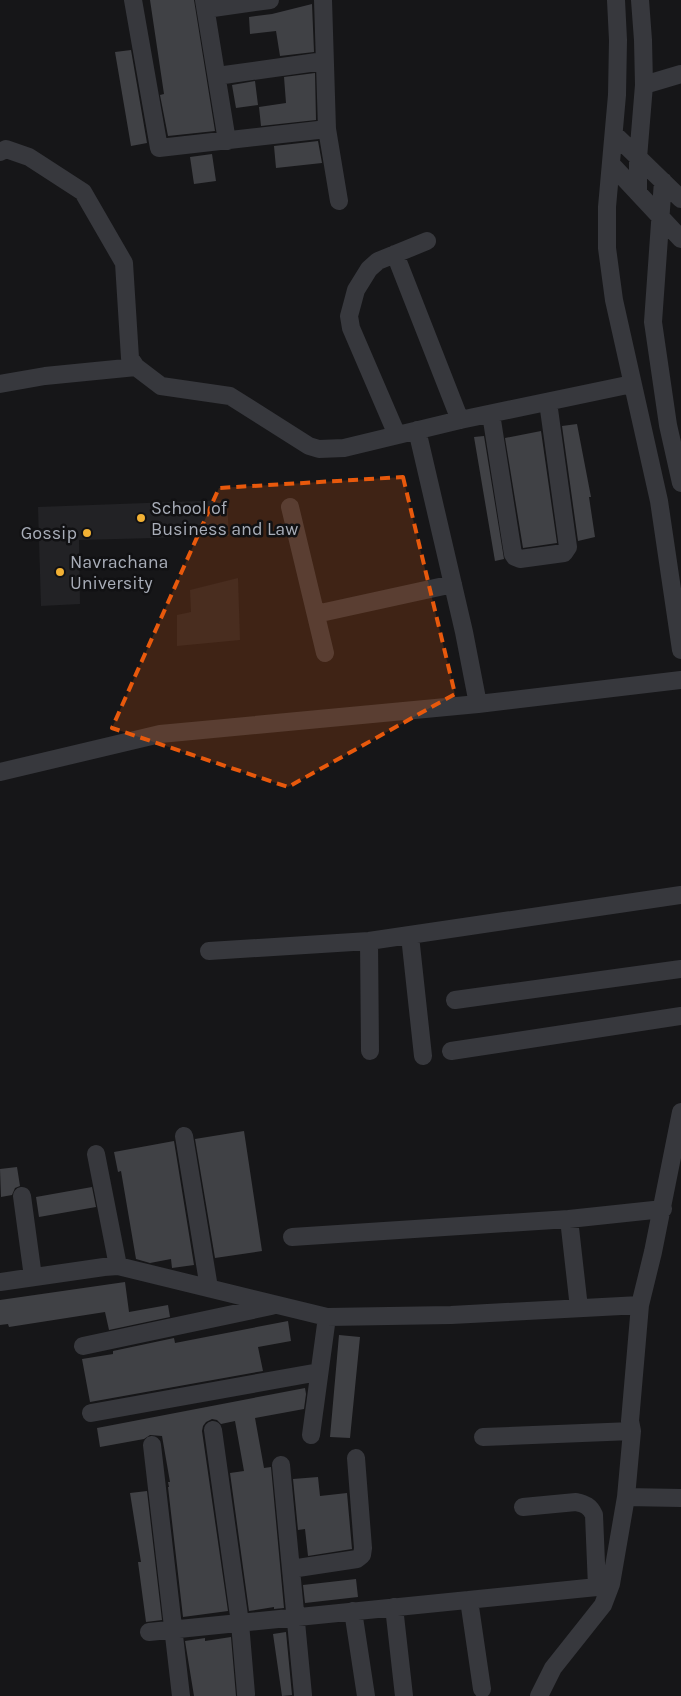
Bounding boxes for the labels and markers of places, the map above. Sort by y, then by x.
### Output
place label: School of Business and Law [151,497,298,540]
marker: School of Business and Law [135,512,147,524]
place label: Gossip [21,522,77,544]
marker: Gossip [81,527,93,539]
place label: Navrachana University [70,551,169,594]
marker: Navrachana University [54,566,66,578]

